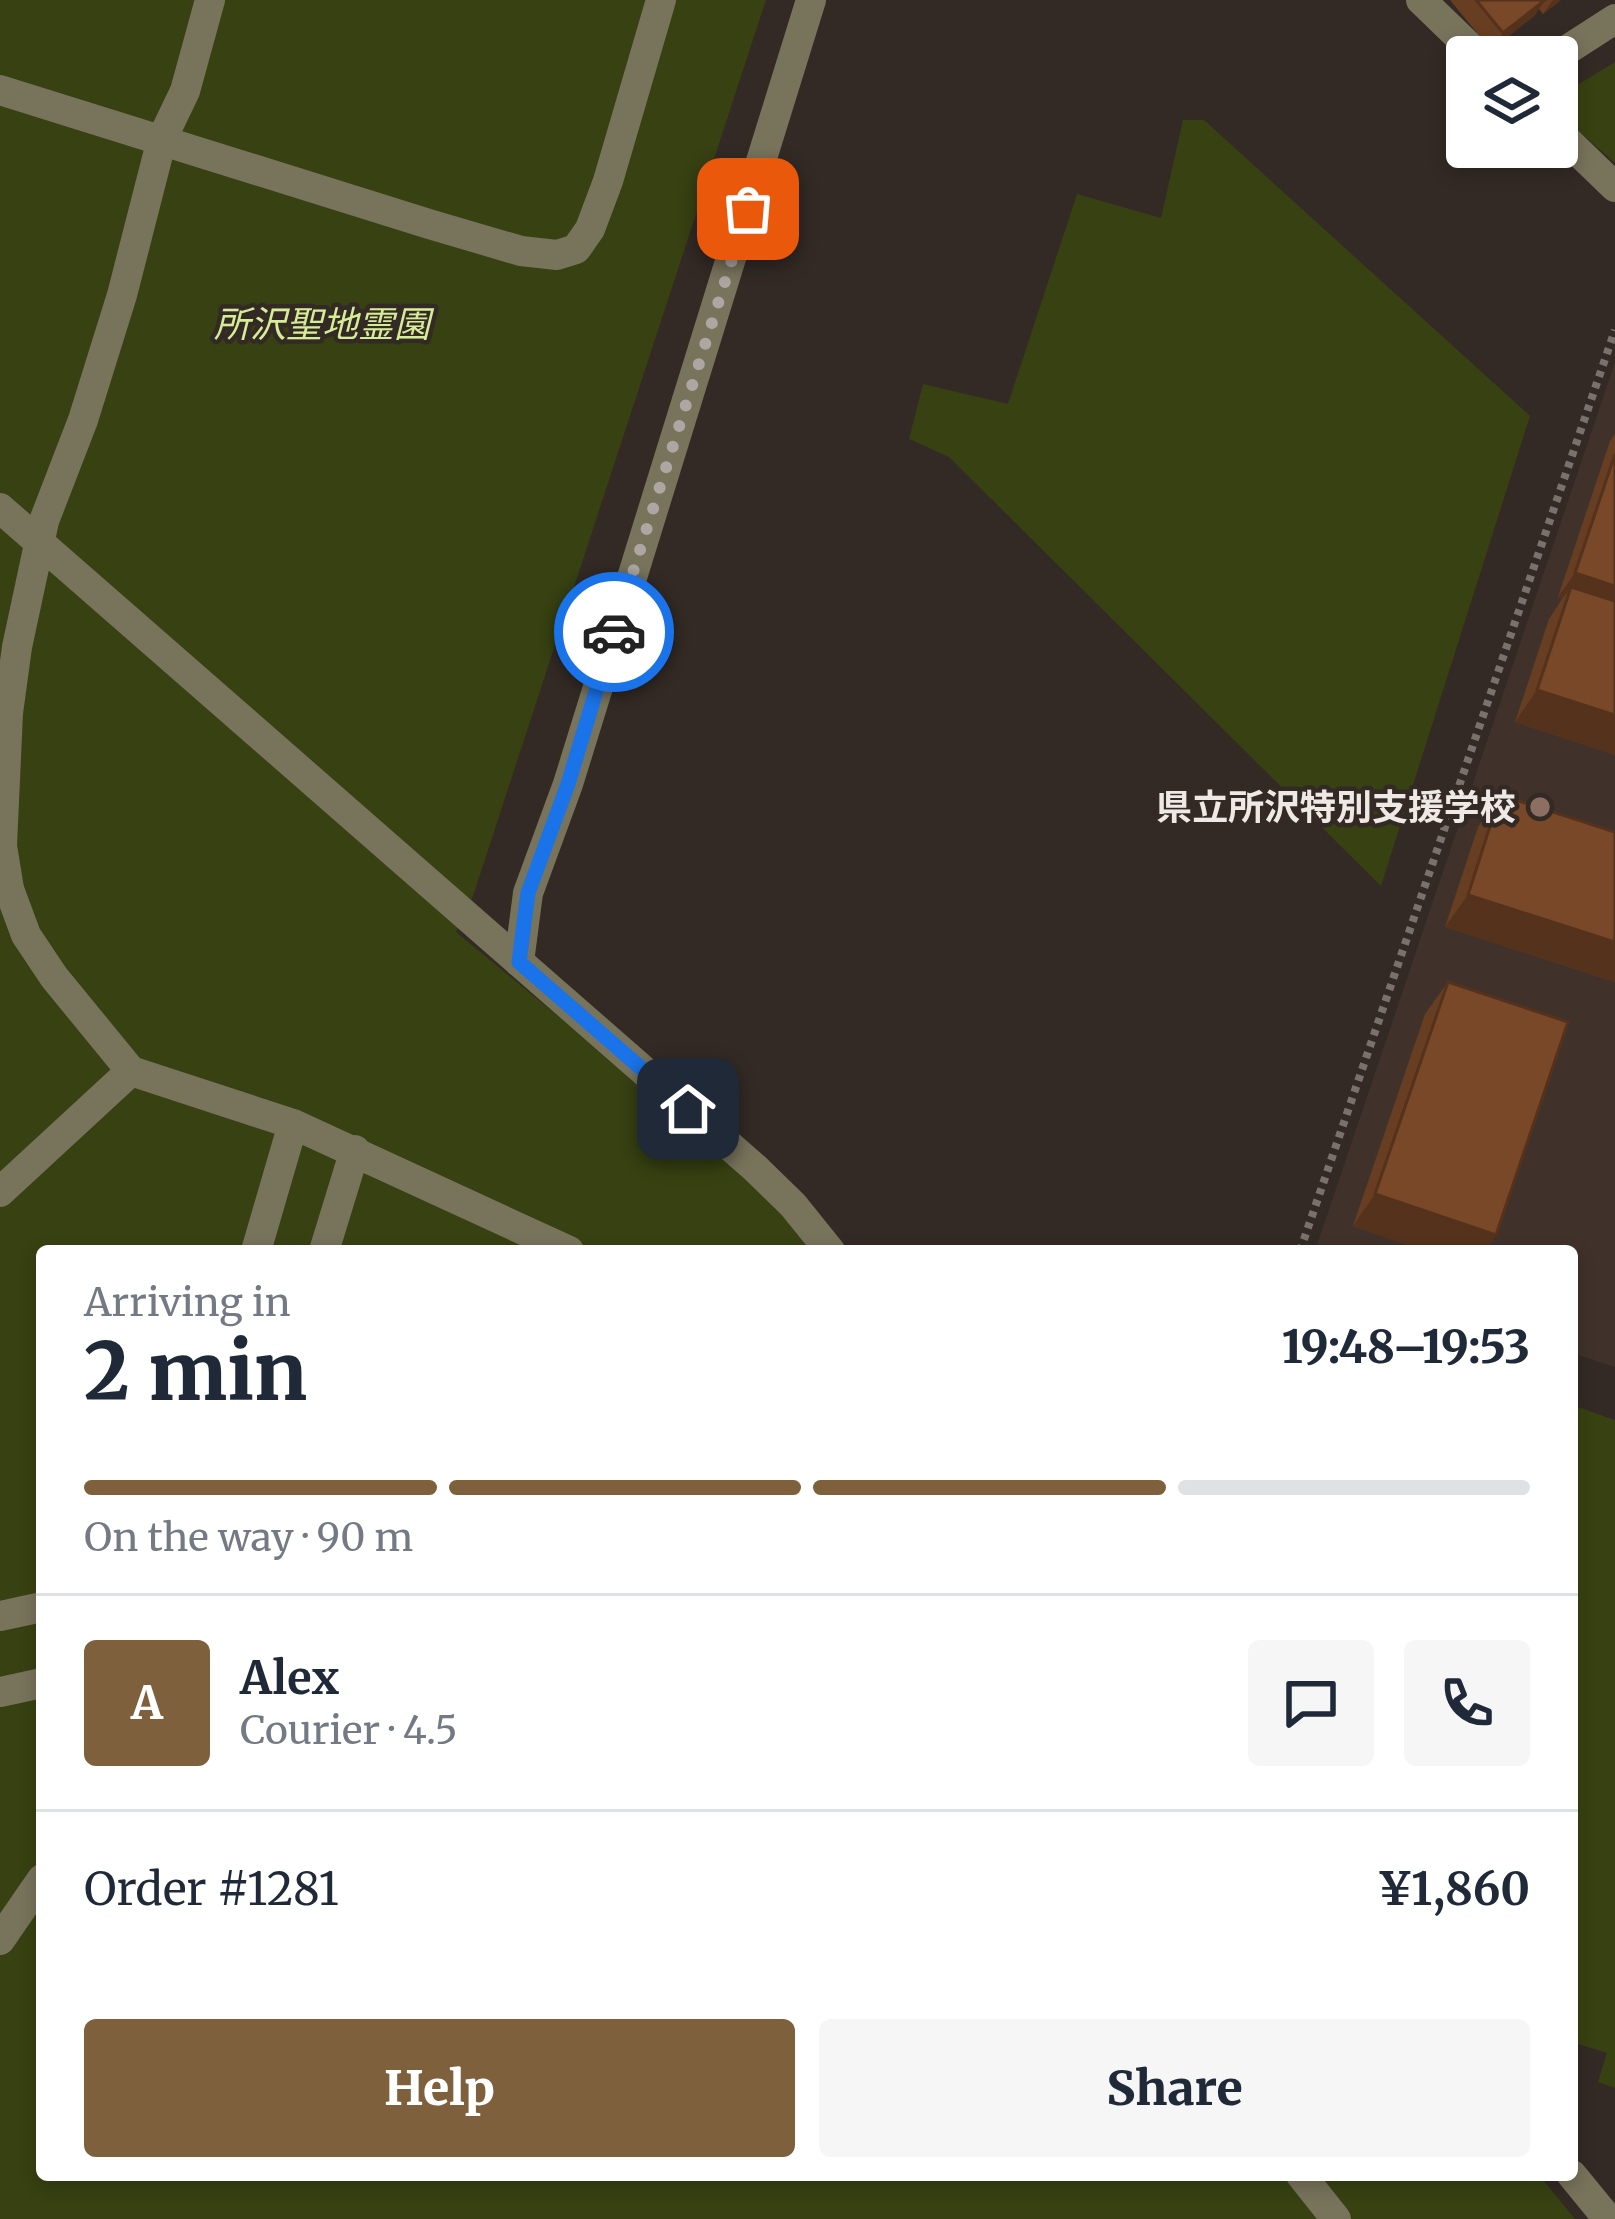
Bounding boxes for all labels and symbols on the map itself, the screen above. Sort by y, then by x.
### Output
pin [697,158,799,260]
park label: 所沢聖地霊園 [214,302,435,347]
courier [554,572,674,692]
place label: 県立所沢特別支援学校 [1156,785,1516,830]
marker: 県立所沢特別支援学校 [1527,794,1553,820]
pin [637,1058,739,1160]

